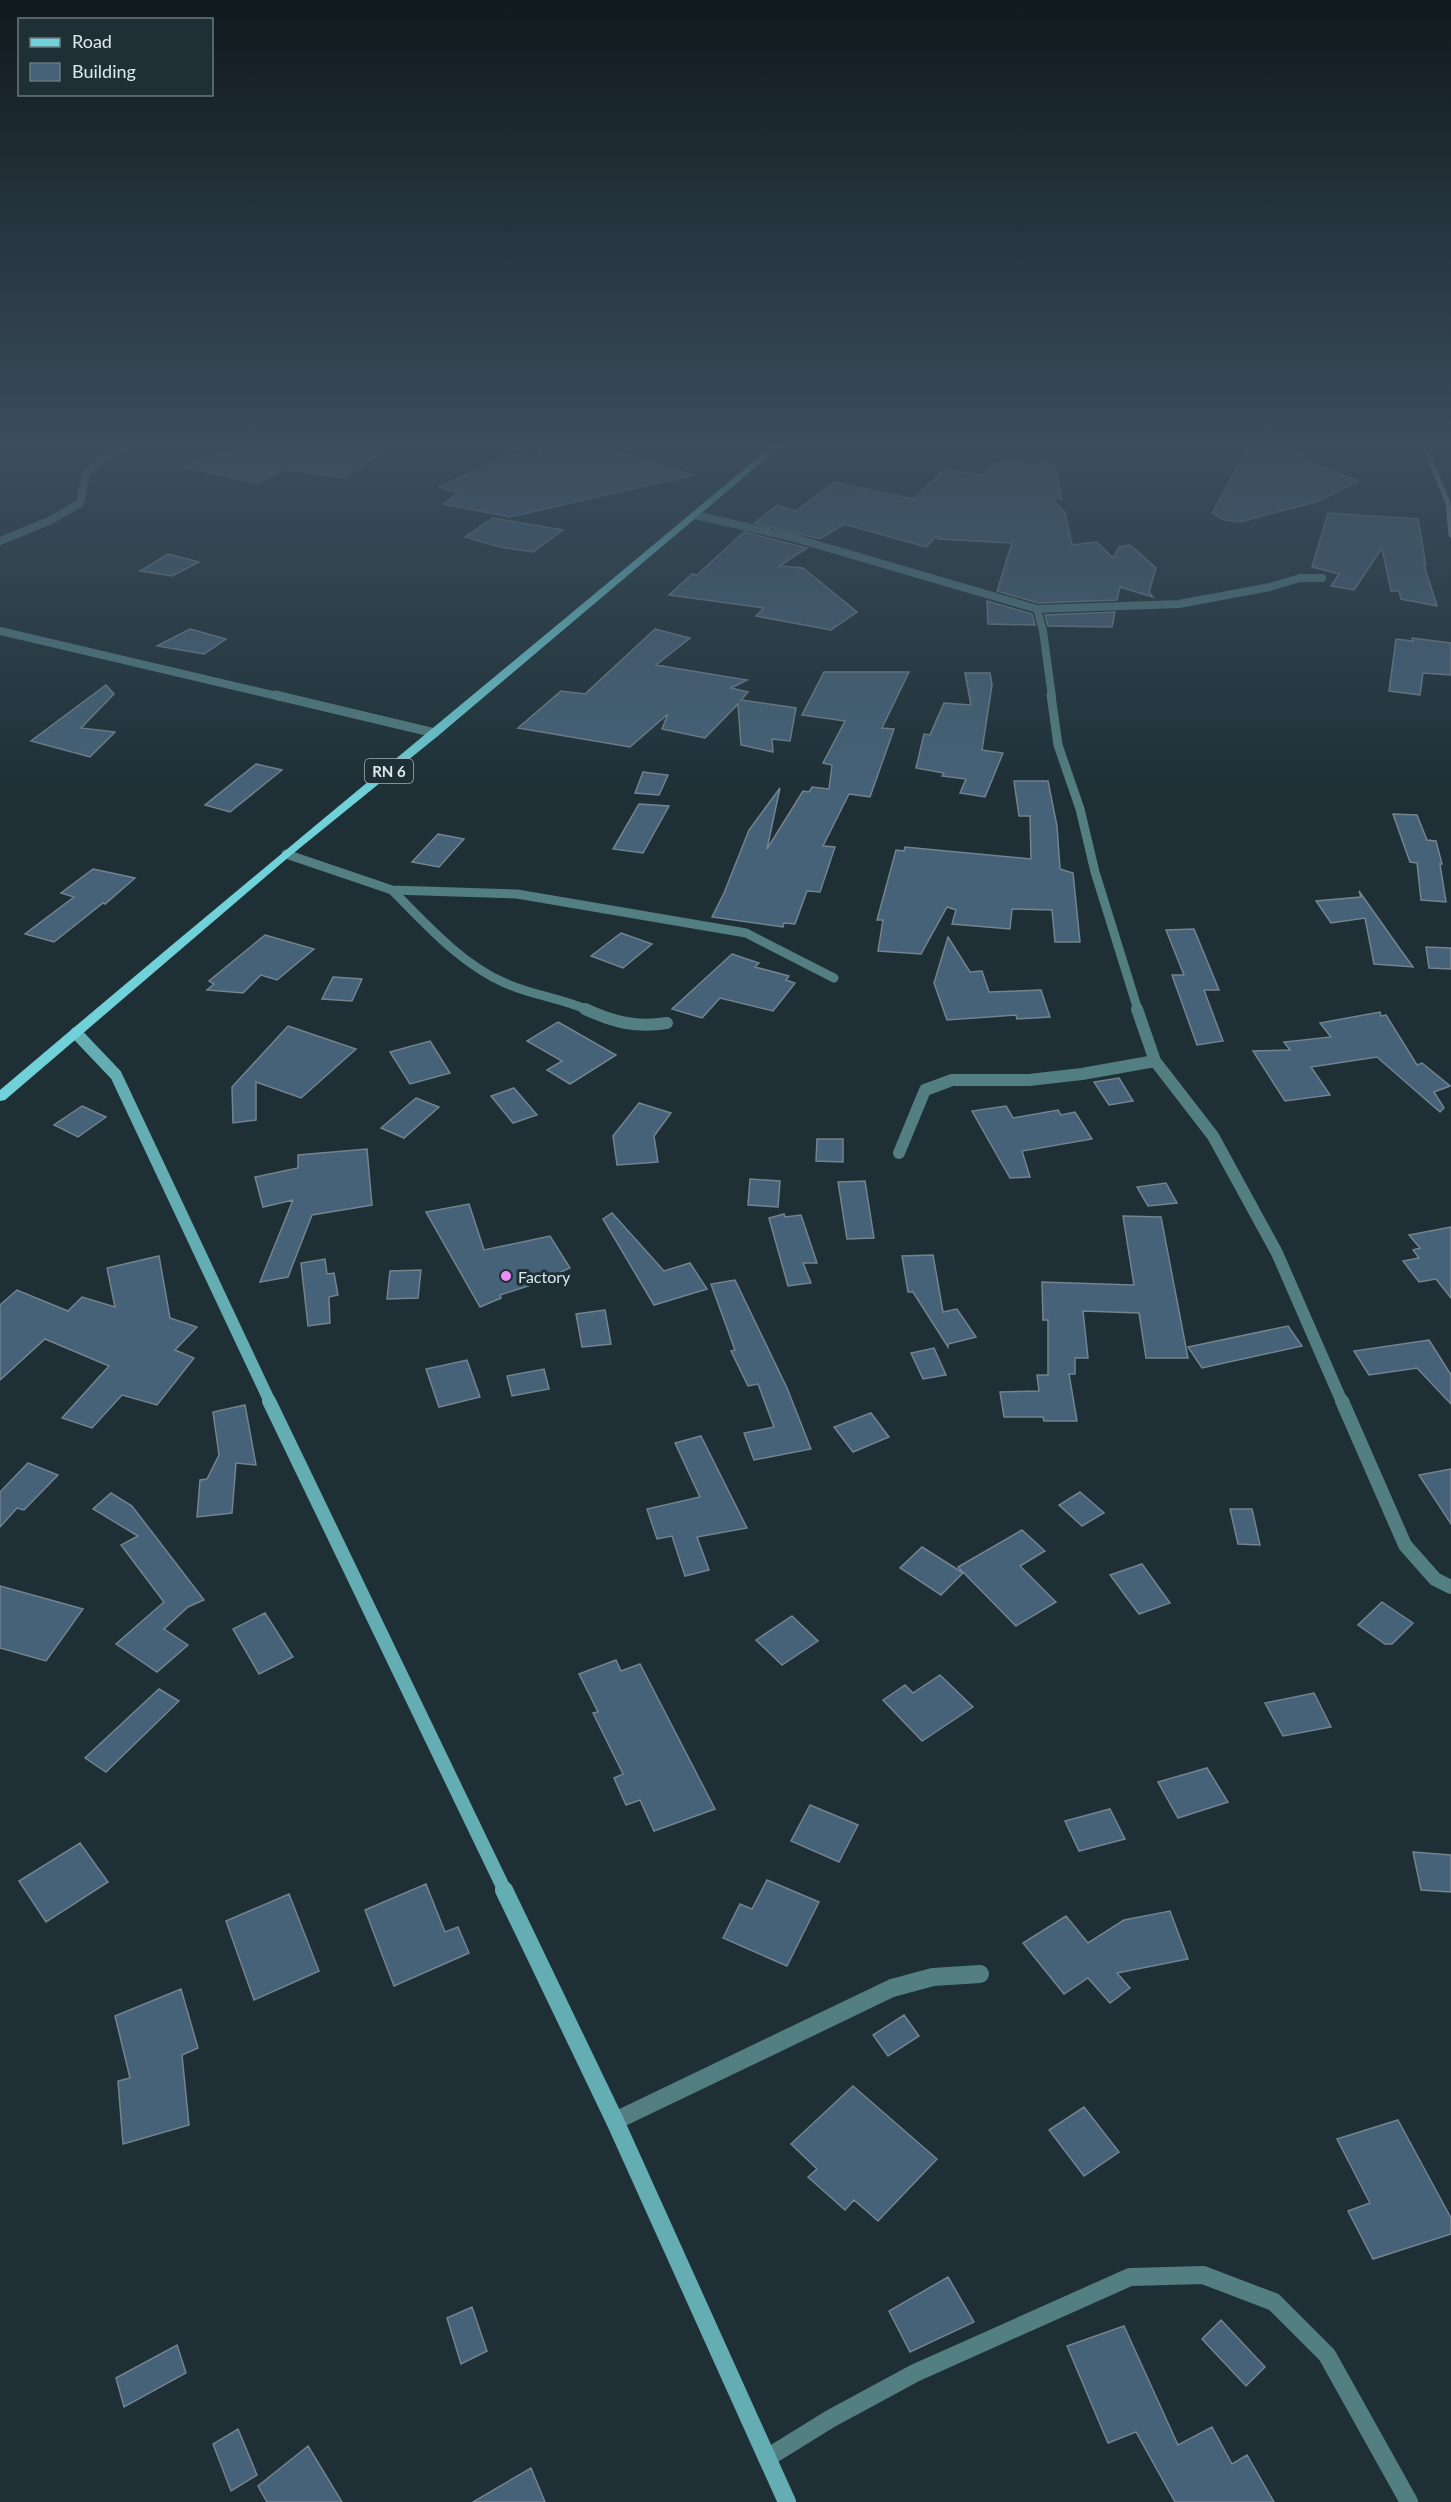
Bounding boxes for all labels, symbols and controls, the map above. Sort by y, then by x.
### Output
legend [18,18,213,96]
text: Road [72,30,112,52]
text: Building [72,60,136,82]
road number: RN 6 [365,759,413,783]
place label: Factory [518,1267,571,1286]
marker: Factory [499,1269,513,1283]

